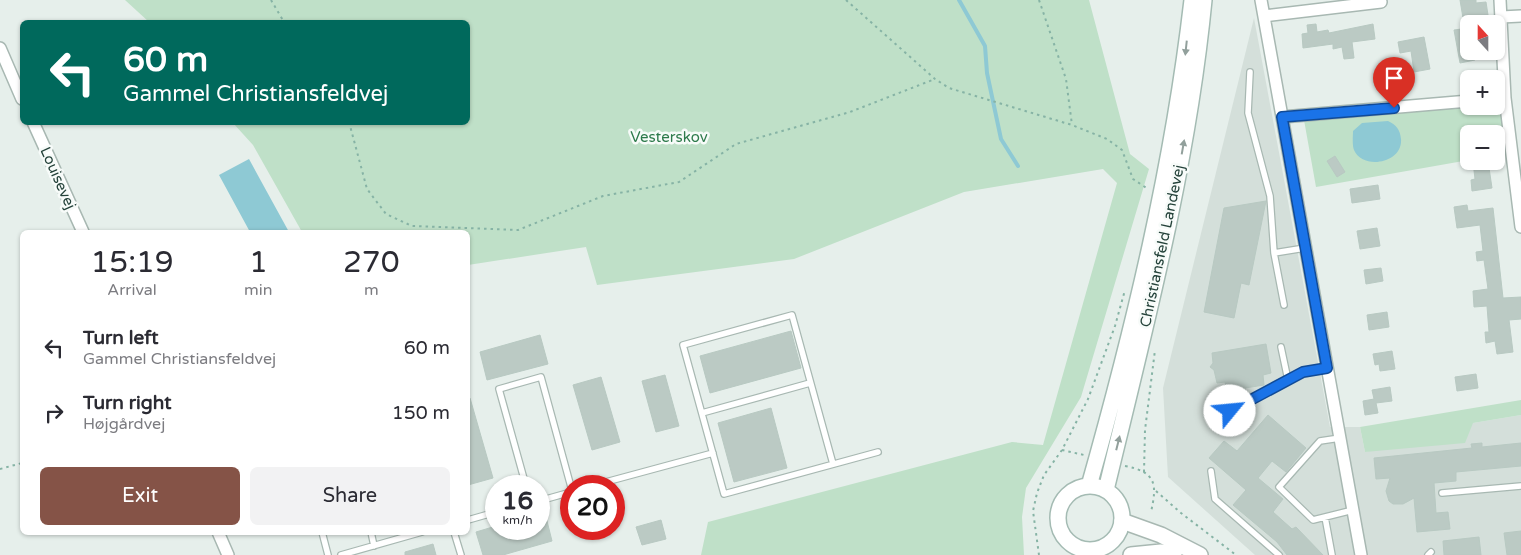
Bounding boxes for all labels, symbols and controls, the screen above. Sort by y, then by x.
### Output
north arrow [1460,15,1505,60]
map controls [1460,15,1505,170]
text: 60 m [123,39,208,81]
icon: left [40,40,105,105]
one-way arrow [1182,41,1190,57]
pin [1373,57,1415,108]
icon: arrive [1380,64,1408,92]
button: + [1460,70,1505,115]
text: Gammel Christiansfeldvej [123,81,388,107]
button: − [1460,125,1505,170]
park label: Vesterskov [630,128,708,146]
one-way arrow [1179,140,1187,155]
street label: Louisevej [36,144,80,212]
street label: Christiansfeld Landevej [1136,163,1188,329]
text: 15:19 [90,244,174,281]
text: 1 [249,244,268,281]
text: 270 [343,244,400,281]
text: Arrival [107,280,157,300]
text: min [244,280,273,300]
text: m [364,280,379,300]
text: Turn left [83,327,159,349]
icon: left [40,334,68,362]
text: 60 m [404,337,450,359]
text: Gammel Christiansfeldvej [83,349,276,369]
position arrow [1203,384,1255,436]
text: Turn right [83,392,171,414]
icon: right [40,399,68,427]
text: 150 m [392,402,450,424]
text: Højgårdvej [83,414,165,434]
one-way arrow [1114,435,1122,450]
button: Exit [40,467,240,525]
button: Share [250,467,450,525]
speed limit sign: 20 [560,475,625,540]
text: 16 [502,486,533,516]
text: km/h [502,513,533,527]

